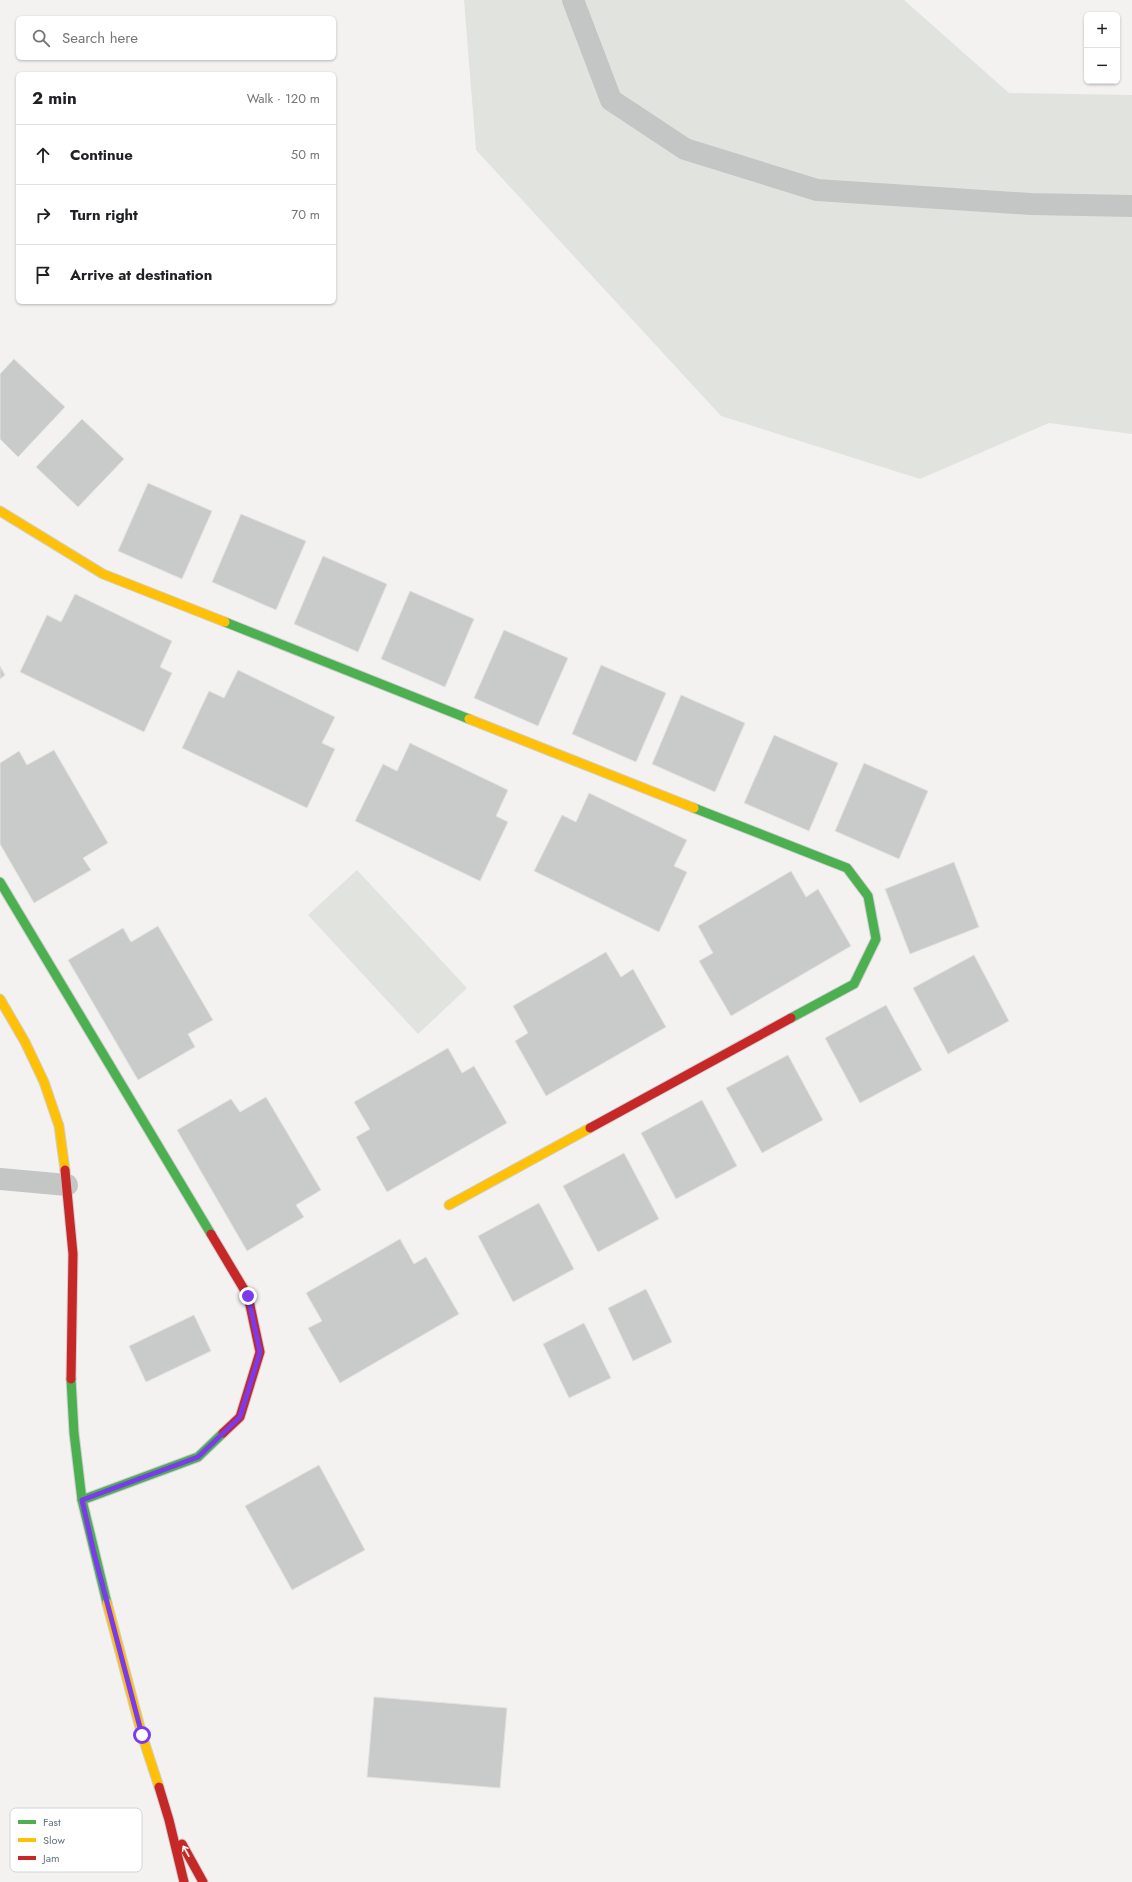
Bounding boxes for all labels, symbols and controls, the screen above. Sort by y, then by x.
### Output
map controls [1084,12,1120,84]
button: + [1084,12,1120,48]
search box [16,16,336,60]
icon: search [30,27,52,49]
text: Search here [62,27,138,49]
button: − [1084,48,1120,84]
text: 2 min [32,86,77,110]
text: Walk · 120 m [247,89,320,108]
icon: ahead [32,144,54,166]
text: Continue [70,144,133,166]
text: 50 m [291,145,320,164]
icon: right [32,204,54,226]
text: Turn right [70,204,138,226]
text: 70 m [291,205,320,224]
icon: arrive [32,264,54,286]
text: Arrive at destination [70,264,212,286]
route end [239,1287,257,1305]
route start [133,1726,151,1744]
legend [10,1808,142,1872]
text: Fast [43,1814,61,1830]
text: Slow [43,1832,65,1848]
one-way arrow [181,1845,189,1857]
text: Jam [41,1850,60,1866]

